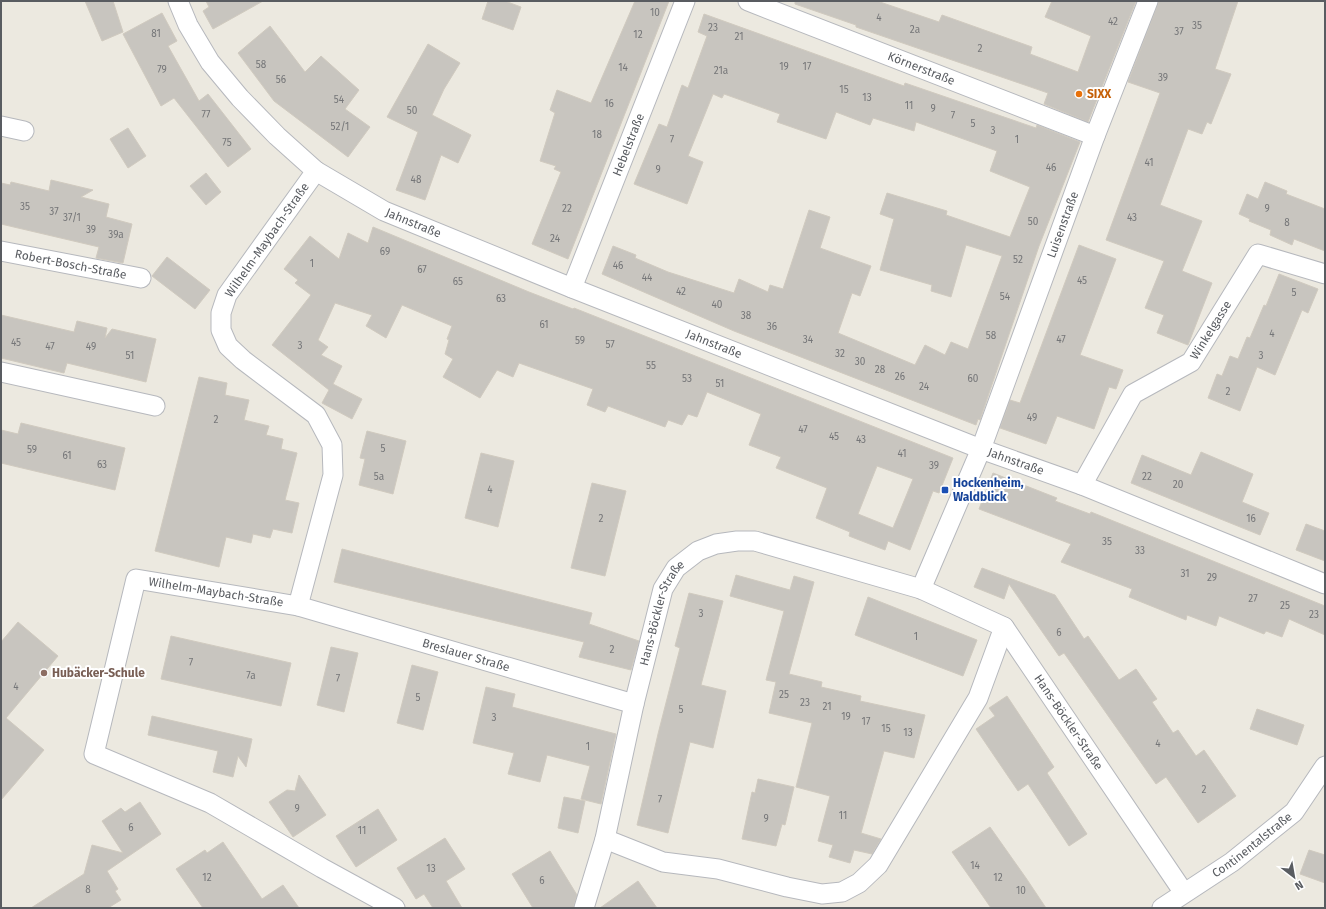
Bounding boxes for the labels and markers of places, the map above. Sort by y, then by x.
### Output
place label: SIXX [1087,87,1112,101]
marker: SIXX [1074,89,1084,99]
place label: Hockenheim, Waldblick [953,476,1024,504]
marker: Hockenheim, Waldblick [940,485,950,495]
place label: Hubäcker-Schule [52,666,145,680]
marker: Hubäcker-Schule [39,668,49,678]

